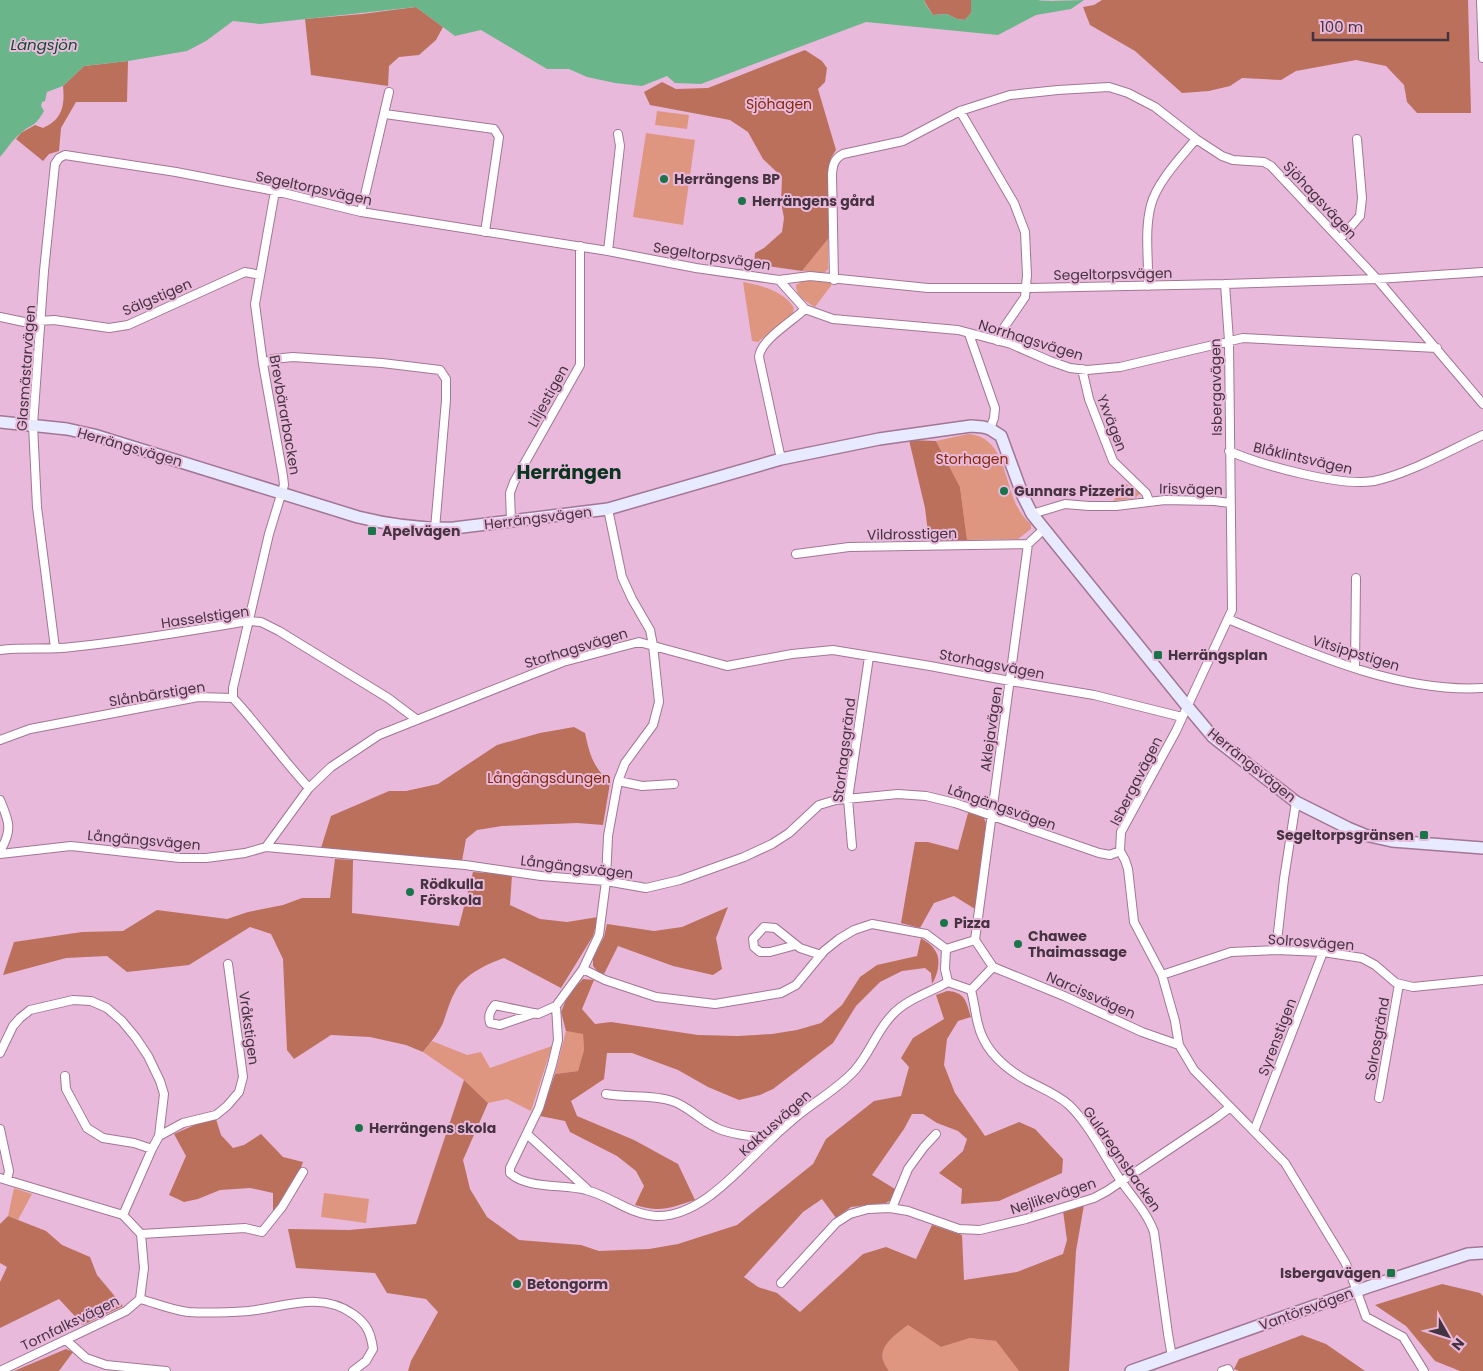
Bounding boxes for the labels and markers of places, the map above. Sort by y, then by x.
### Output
place label: Herrängens BP [674,169,780,189]
marker: Herrängens BP [658,173,670,185]
place label: Herrängens gård [752,191,875,211]
marker: Herrängens gård [736,195,748,207]
place label: Gunnars Pizzeria [1014,481,1134,501]
marker: Gunnars Pizzeria [998,485,1010,497]
place label: Apelvägen [382,521,460,541]
marker: Apelvägen [366,525,378,537]
place label: Herrängsplan [1168,645,1268,665]
marker: Herrängsplan [1152,649,1164,661]
place label: Segeltorpsgränsen [1276,825,1414,845]
marker: Segeltorpsgränsen [1418,829,1430,841]
place label: Rödkulla Förskola [420,874,483,910]
marker: Rödkulla Förskola [404,886,416,898]
place label: Pizza [954,913,990,933]
marker: Pizza [938,917,950,929]
place label: Chawee Thaimassage [1028,926,1127,962]
marker: Chawee Thaimassage [1012,938,1024,950]
place label: Herrängens skola [369,1118,496,1138]
marker: Herrängens skola [353,1122,365,1134]
place label: Isbergavägen [1280,1263,1381,1283]
marker: Isbergavägen [1385,1267,1397,1279]
place label: Betongorm [527,1274,608,1294]
marker: Betongorm [511,1278,523,1290]

